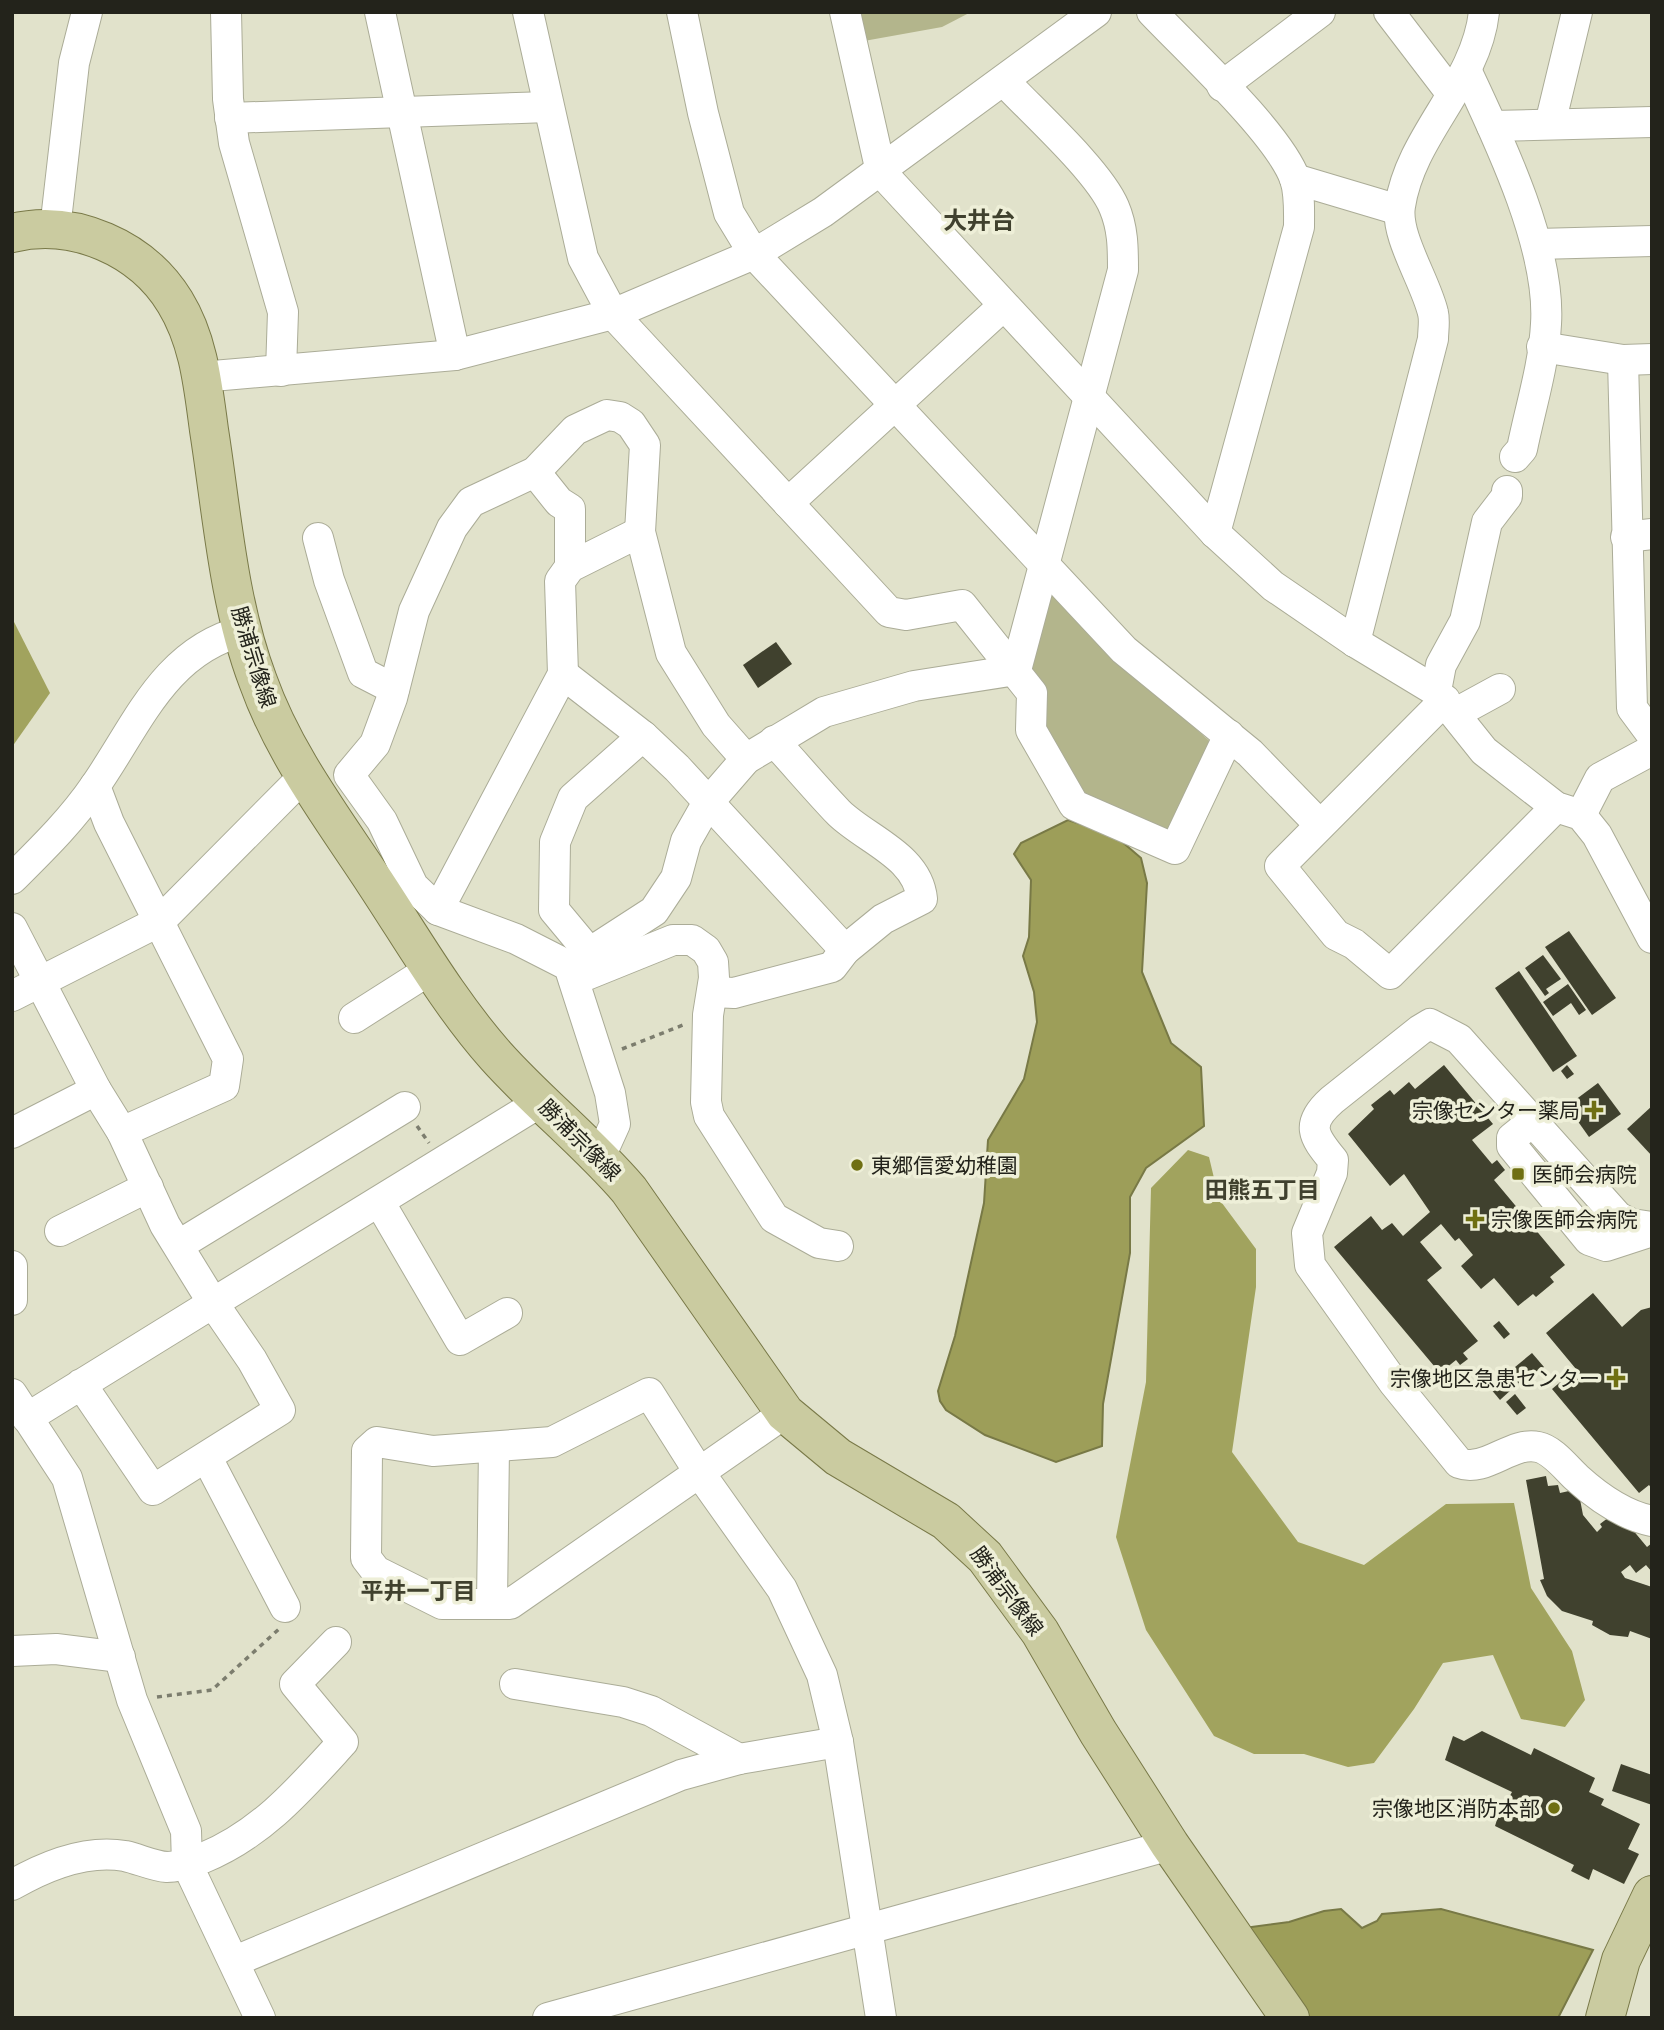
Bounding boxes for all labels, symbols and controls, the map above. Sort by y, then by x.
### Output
district label: 大井台 [943,206,1015,235]
street label: 勝浦宗像線 [227,603,281,711]
street label: 勝浦宗像線 [534,1094,626,1186]
place label: 宗像センター薬局 [1412,1098,1580,1123]
marker: 宗像センター薬局 [1586,1102,1602,1118]
place label: 東郷信愛幼稚園 [871,1153,1018,1178]
marker: 東郷信愛幼稚園 [849,1157,865,1173]
place label: 医師会病院 [1532,1162,1637,1187]
marker: 医師会病院 [1510,1166,1526,1182]
district label: 田熊五丁目 [1205,1176,1320,1204]
place label: 宗像医師会病院 [1491,1207,1638,1232]
marker: 宗像医師会病院 [1465,1209,1485,1229]
place label: 宗像地区急患センター [1390,1366,1600,1391]
marker: 宗像地区急患センター [1606,1368,1626,1388]
street label: 勝浦宗像線 [965,1542,1049,1640]
district label: 平井一丁目 [361,1577,476,1605]
place label: 宗像地区消防本部 [1372,1796,1540,1821]
marker: 宗像地区消防本部 [1546,1800,1562,1816]

